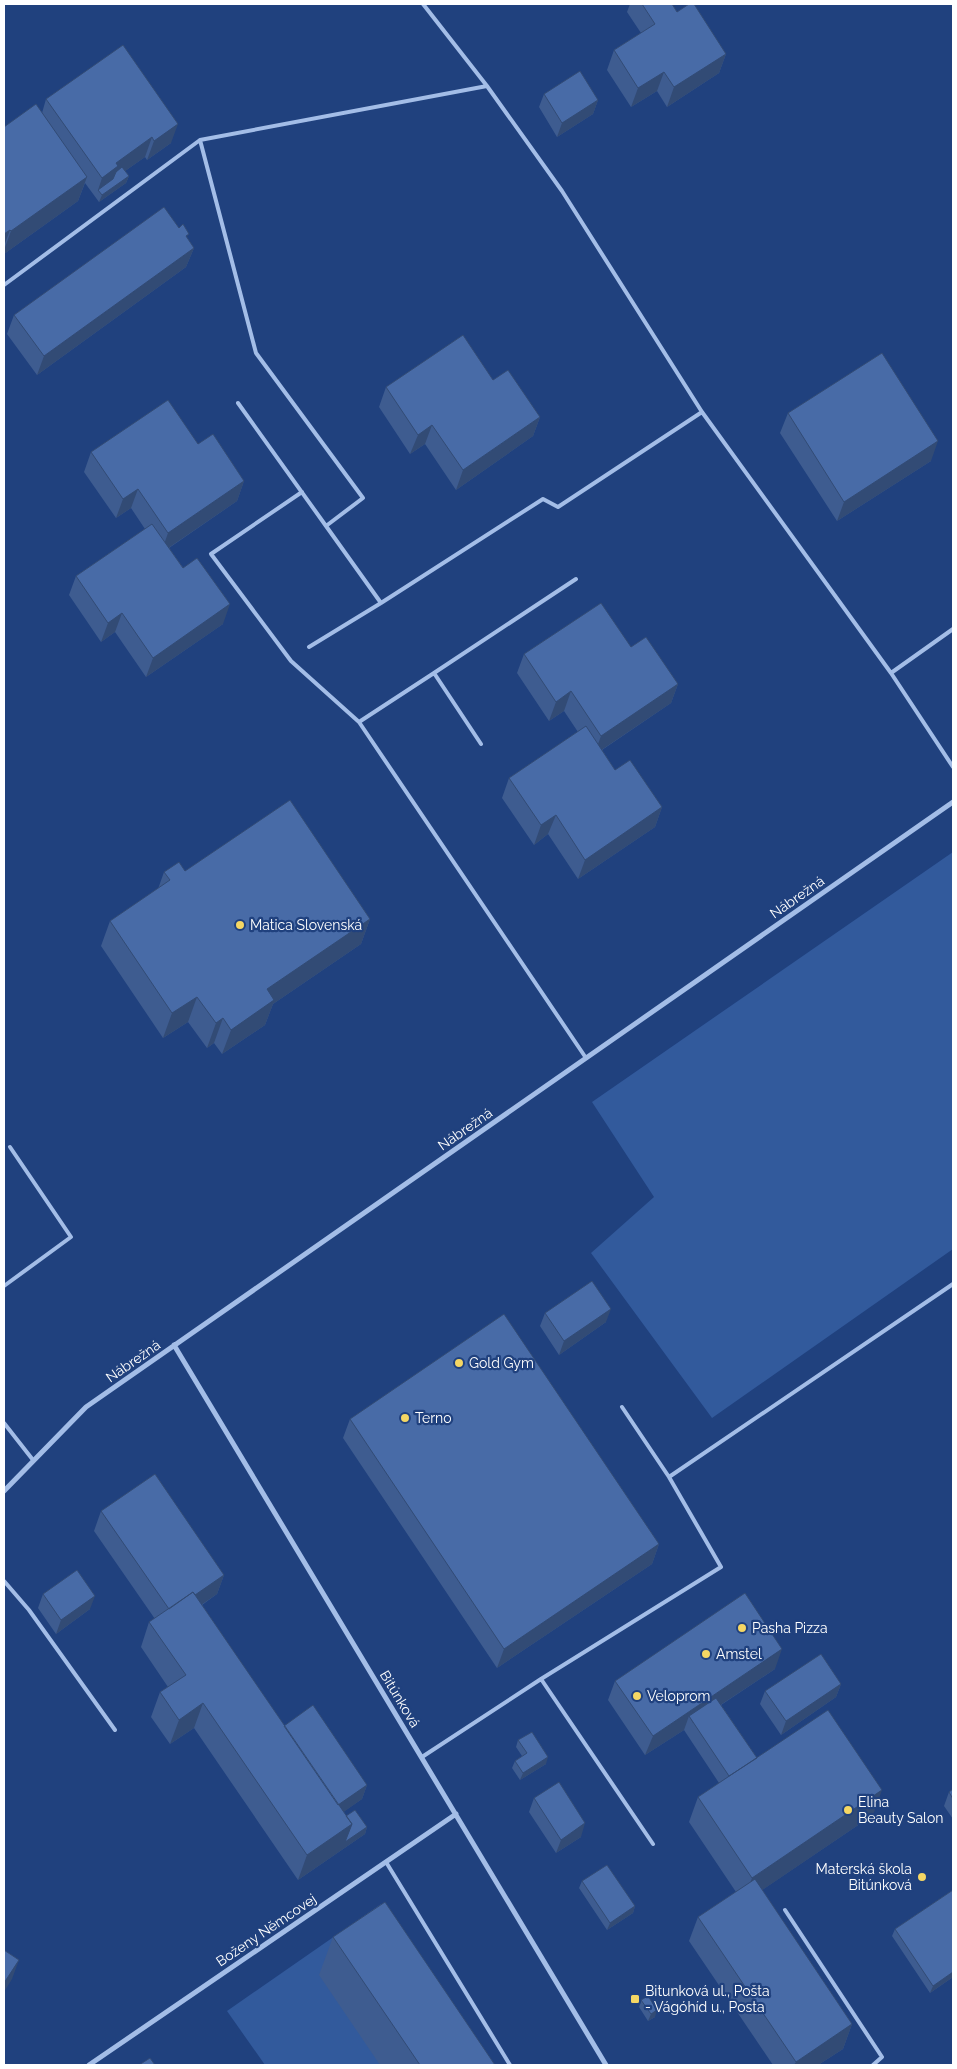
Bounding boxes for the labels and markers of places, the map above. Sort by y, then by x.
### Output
place label: Matica Slovenská [250,917,362,933]
marker: Matica Slovenská [234,919,246,931]
place label: Gold Gym [469,1355,534,1371]
marker: Gold Gym [453,1357,465,1369]
place label: Terno [415,1410,452,1426]
marker: Terno [399,1412,411,1424]
place label: Pasha Pizza [752,1620,828,1636]
marker: Pasha Pizza [736,1622,748,1634]
place label: Amstel [716,1646,762,1662]
marker: Amstel [700,1648,712,1660]
place label: Veloprom [647,1688,710,1704]
marker: Veloprom [631,1690,643,1702]
place label: Elina Beauty Salon [858,1794,943,1826]
marker: Elina Beauty Salon [842,1804,854,1816]
place label: Materská škola Bitúnková [816,1861,912,1893]
marker: Materská škola Bitúnková [916,1871,928,1883]
place label: Bitunková ul., Pošta - Vágóhíd u., Posta [645,1983,770,2015]
marker: Bitunková ul., Pošta - Vágóhíd u., Posta [629,1993,641,2005]

